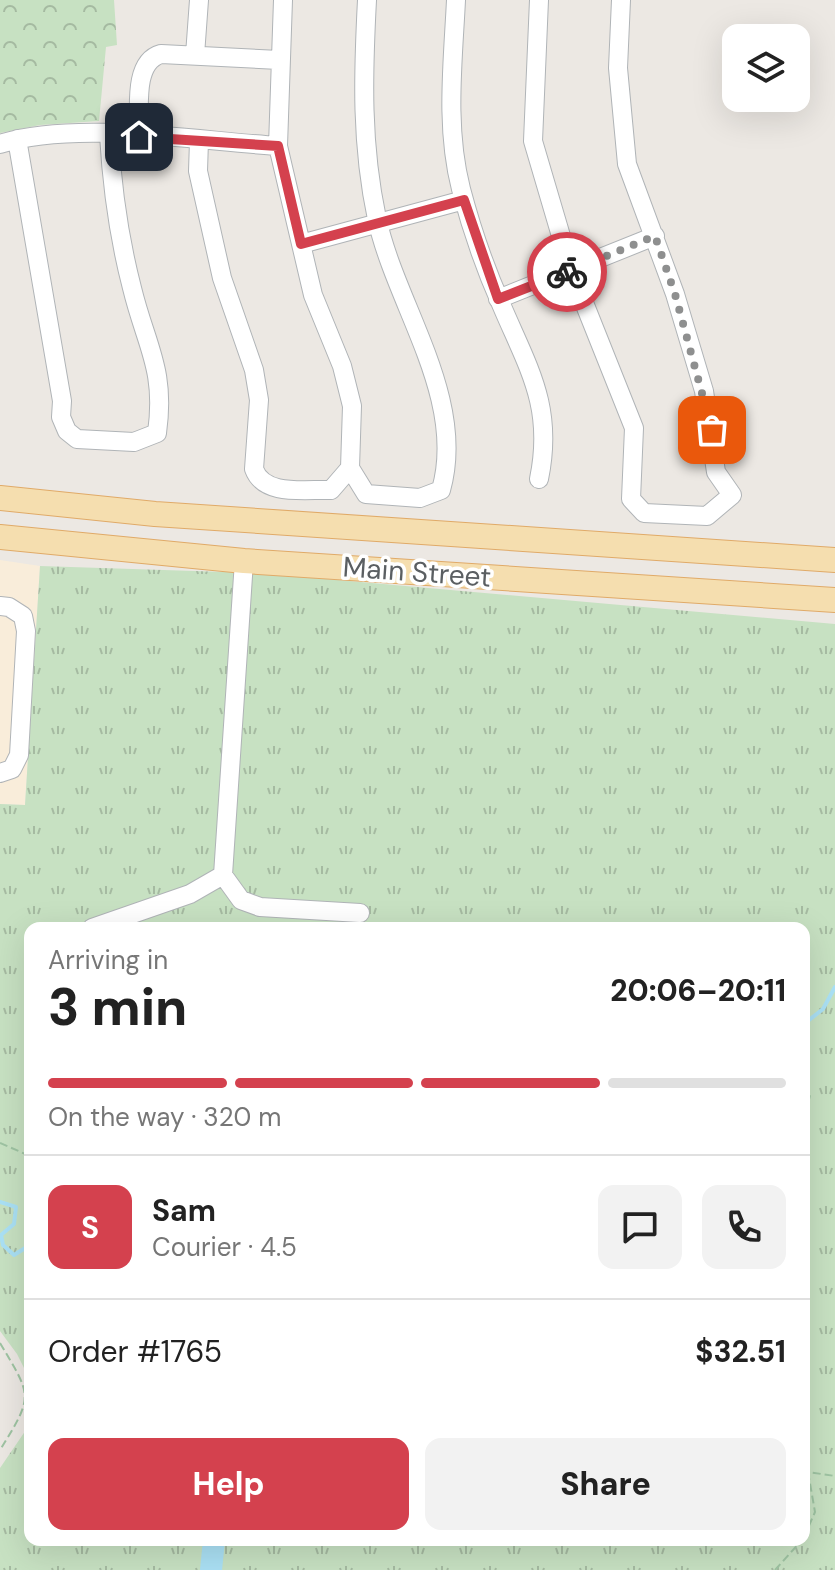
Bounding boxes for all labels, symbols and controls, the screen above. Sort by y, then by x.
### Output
map controls [722,24,810,112]
button: layers [722,24,810,112]
pin [105,103,173,171]
icon: home [117,115,161,159]
courier [527,232,607,312]
icon: bike [545,250,589,294]
pin [678,396,746,464]
icon: bag [690,408,734,452]
street label: Main Street [342,548,492,596]
text: Arriving in [48,943,168,977]
text: 20:06–20:11 [610,971,786,1010]
text: 3 min [48,973,187,1041]
text: On the way · 320 m [48,1100,281,1134]
button: chat [598,1185,682,1269]
button: phone [702,1185,786,1269]
text: Sam [152,1191,216,1230]
text: S [81,1208,99,1247]
text: Courier · 4.5 [152,1230,297,1264]
text: Order #1765 [48,1332,222,1371]
text: $32.51 [695,1332,786,1371]
button: Help [48,1438,409,1530]
button: Share [425,1438,786,1530]

